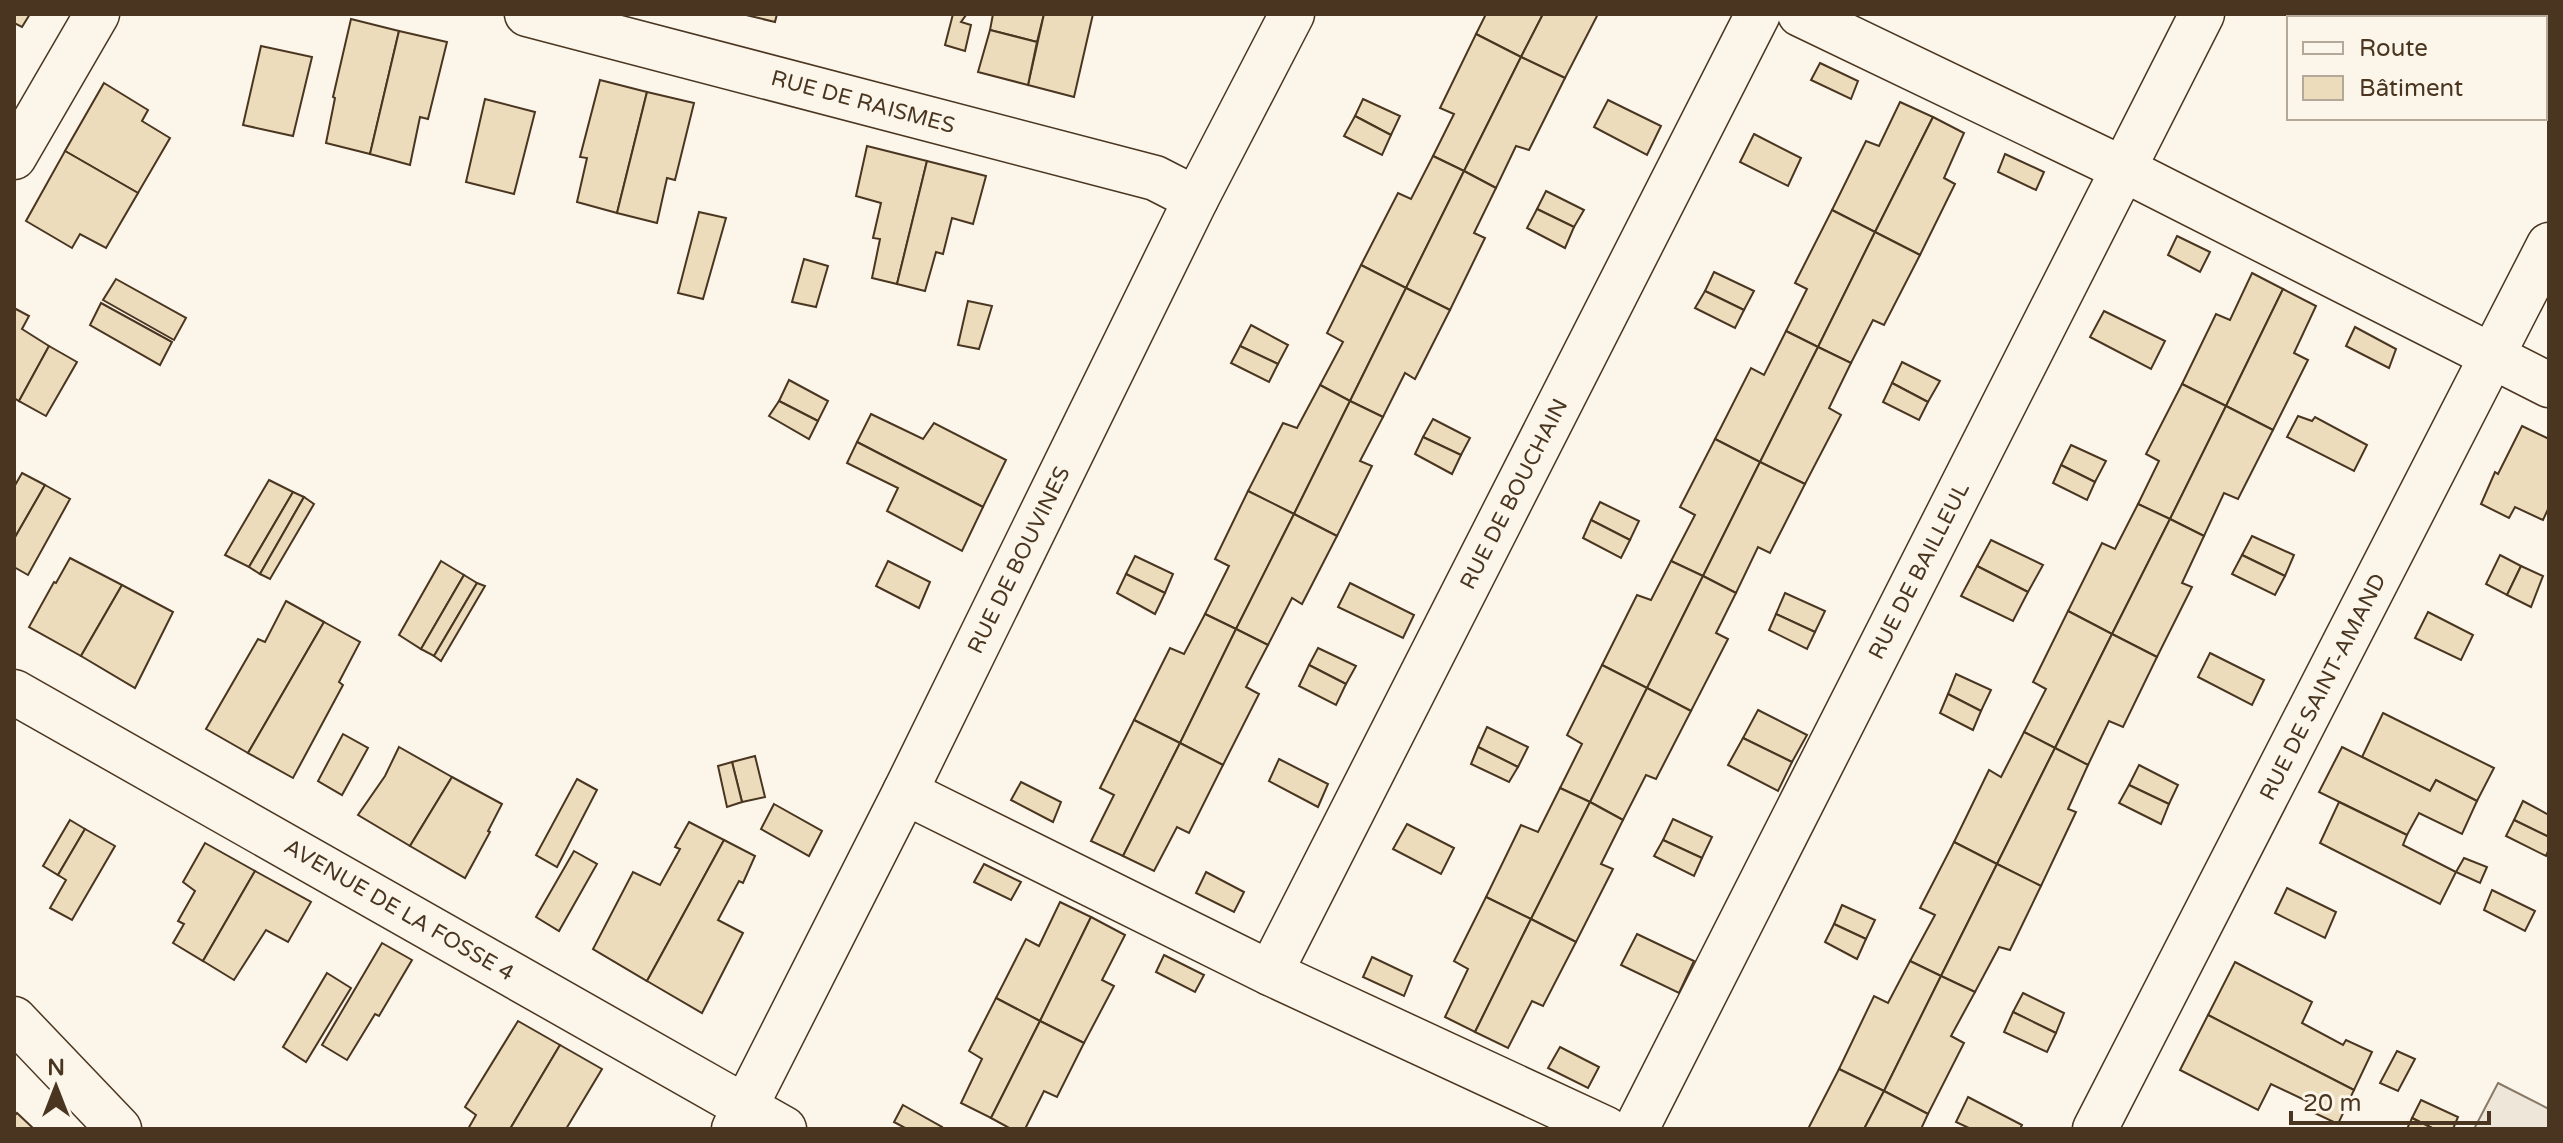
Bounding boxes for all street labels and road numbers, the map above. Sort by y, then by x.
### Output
street label: RUE DE RAISMES [768,65,958,139]
street label: RUE DE BOUCHAIN [1455,394,1573,594]
street label: RUE DE BOUVINES [962,462,1076,658]
street label: RUE DE BAILLEUL [1863,478,1975,664]
street label: RUE DE SAINT-AMAND [2254,569,2392,805]
street label: AVENUE DE LA FOSSE 4 [279,833,519,987]

